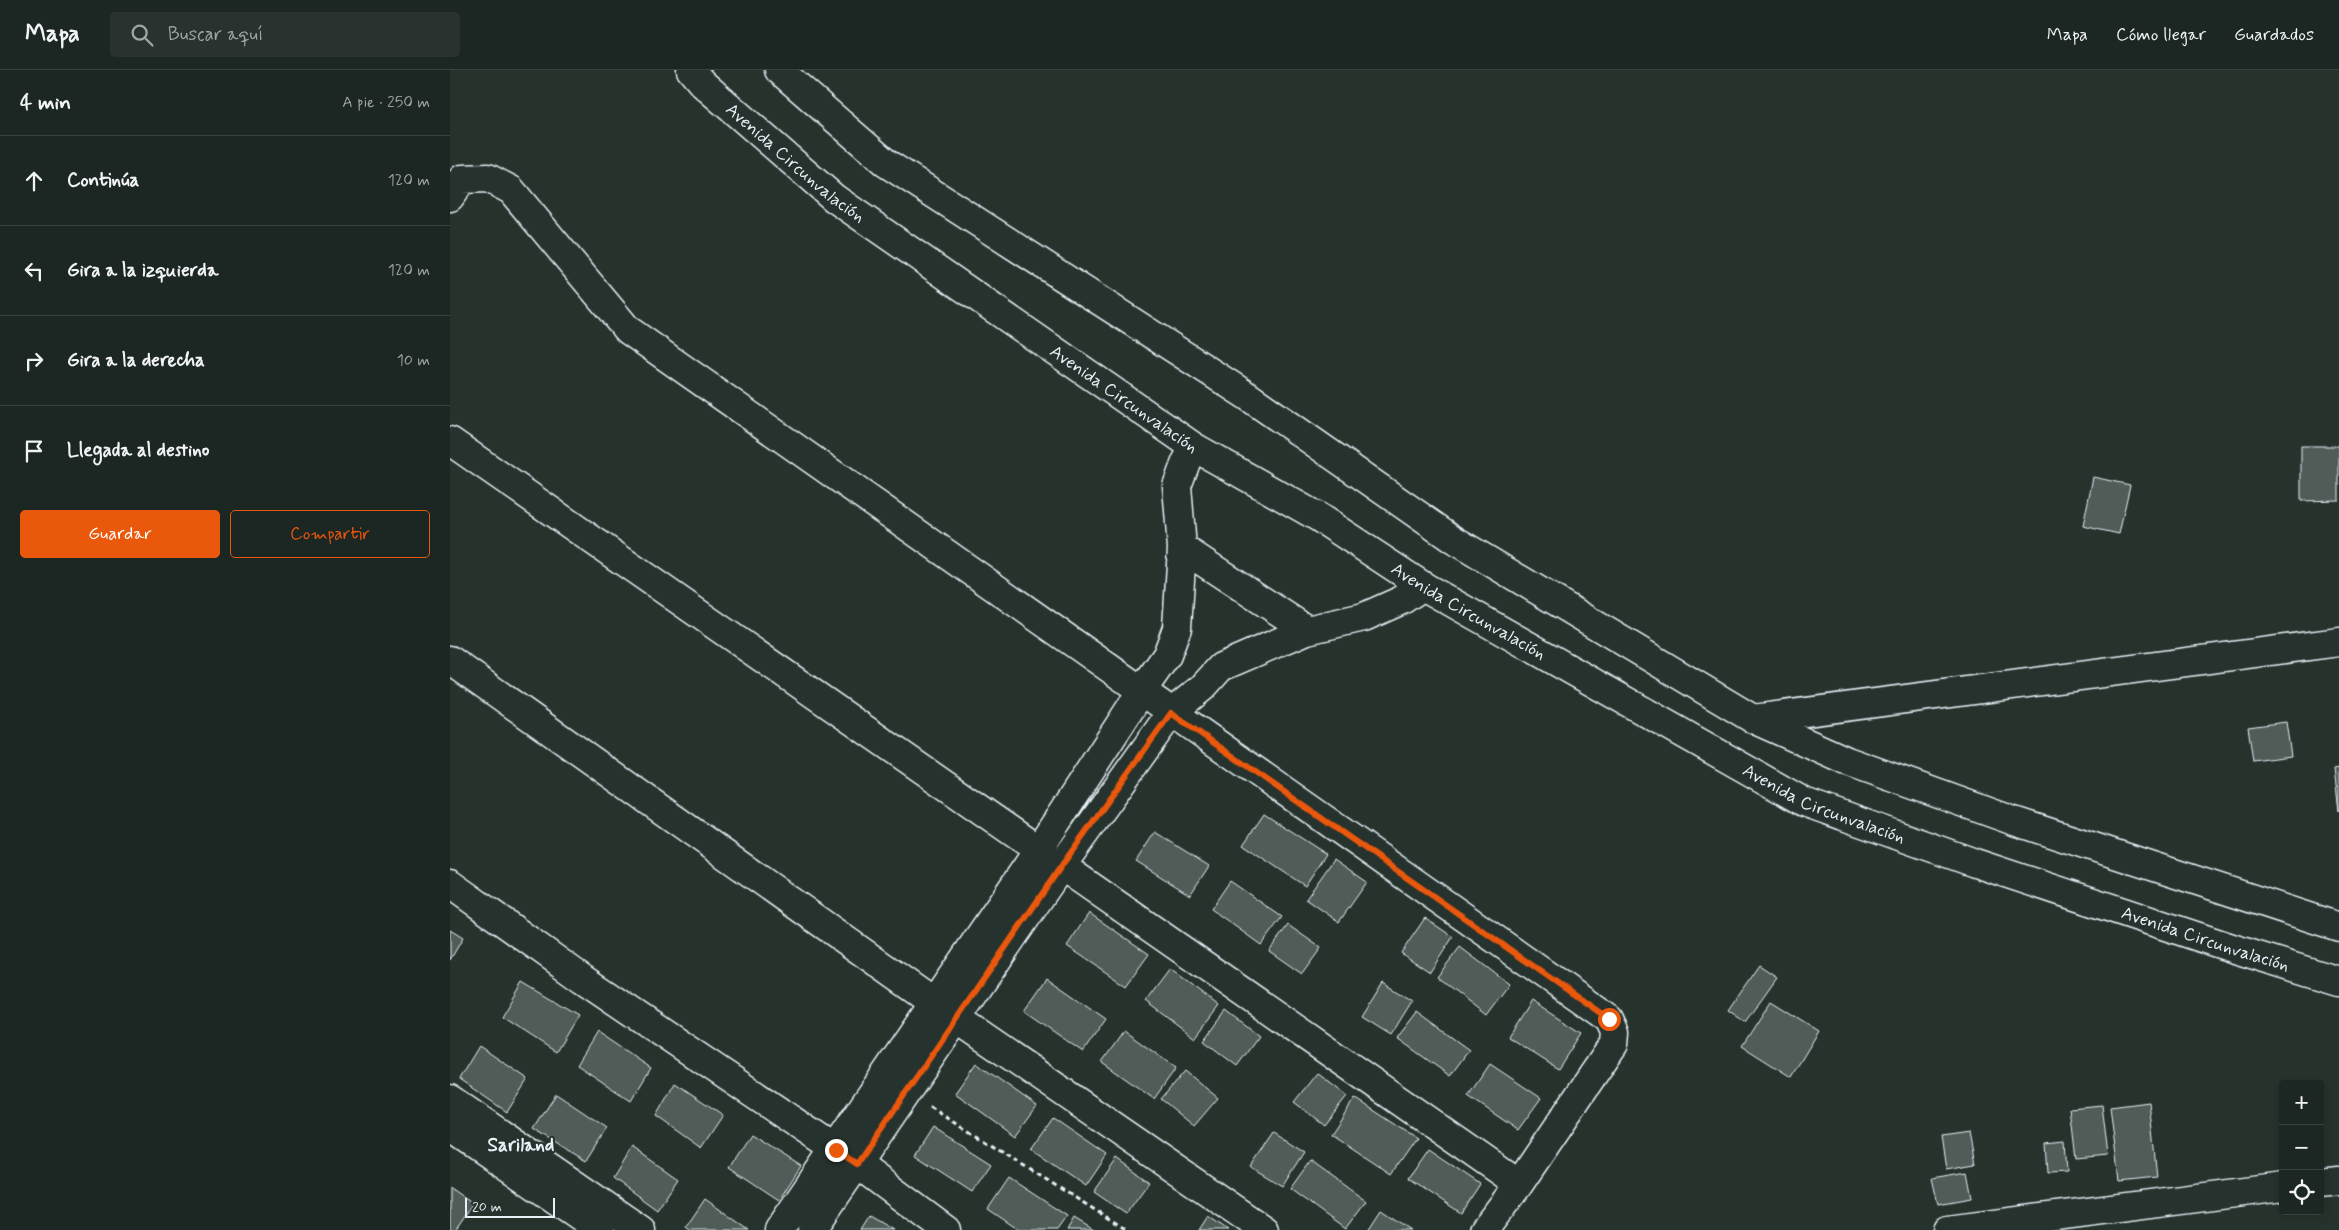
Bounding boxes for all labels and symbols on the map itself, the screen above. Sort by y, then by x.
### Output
street label: Avenida Circunvalación [720,98,870,229]
street label: Avenida Circunvalación [1045,340,1203,459]
street label: Avenida Circunvalación [1386,557,1550,666]
street label: Avenida Circunvalación [1738,759,1908,850]
street label: Avenida Circunvalación [2118,901,2292,978]
route start [1598,1008,1621,1031]
district label: Sariland [488,1133,554,1158]
route end [825,1139,848,1162]
scale bar [465,1195,555,1218]

